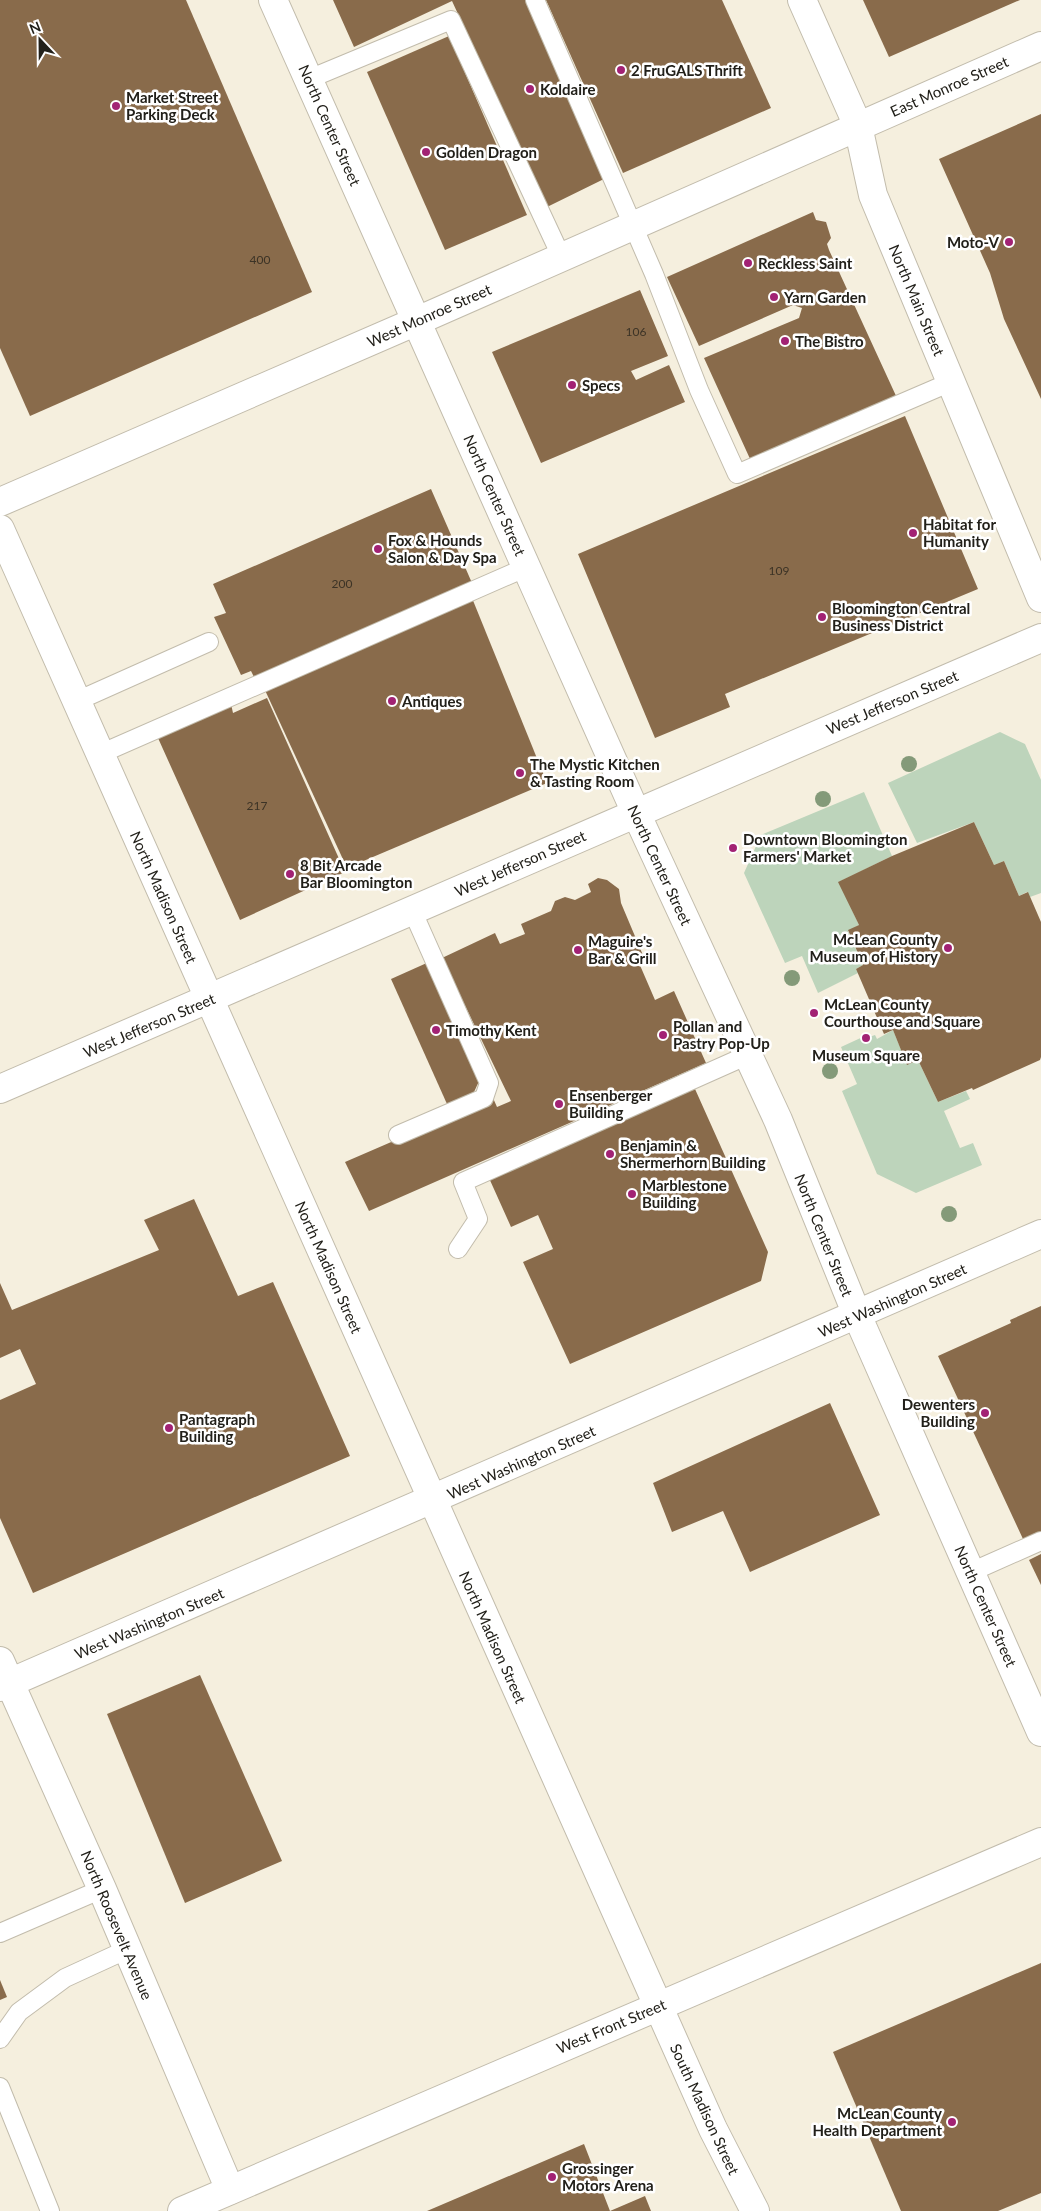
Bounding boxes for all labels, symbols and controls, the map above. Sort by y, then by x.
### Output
north arrow [15,15,65,65]
text: N [27,18,43,37]
street label: East Monroe Street [887,52,1011,120]
place label: 2 FruGALS Thrift [631,61,743,79]
street label: North Center Street [295,62,365,189]
marker: 2 FruGALS Thrift [615,64,627,76]
place label: Koldaire [540,80,595,98]
marker: Koldaire [524,83,536,95]
place label: Market Street Parking Deck [126,88,219,123]
marker: Market Street Parking Deck [110,100,122,112]
place label: Golden Dragon [436,143,537,161]
marker: Golden Dragon [420,146,432,158]
place label: Moto-V [947,233,1000,251]
marker: Moto-V [1003,236,1015,248]
street label: North Main Street [885,242,949,359]
house number: 400 [250,252,270,267]
place label: Reckless Saint [758,254,853,272]
marker: Reckless Saint [742,257,754,269]
street label: West Monroe Street [364,279,494,350]
place label: Yarn Garden [783,288,866,306]
marker: Yarn Garden [768,291,780,303]
house number: 106 [626,324,646,339]
place label: The Bistro [795,332,864,350]
marker: The Bistro [779,335,791,347]
place label: Specs [582,376,621,394]
marker: Specs [566,379,578,391]
street label: North Center Street [460,432,530,559]
place label: Habitat for Humanity [923,515,996,550]
marker: Habitat for Humanity [907,527,919,539]
place label: Fox & Hounds Salon & Day Spa [388,531,497,566]
marker: Fox & Hounds Salon & Day Spa [372,543,384,555]
house number: 109 [769,563,789,578]
house number: 200 [332,576,352,591]
place label: Bloomington Central Business District [832,599,970,634]
marker: Bloomington Central Business District [816,611,828,623]
street label: West Jefferson Street [823,666,961,738]
place label: Antiques [401,692,462,710]
marker: Antiques [386,695,398,707]
place label: The Mystic Kitchen & Tasting Room [530,755,660,790]
marker: The Mystic Kitchen & Tasting Room [514,767,526,779]
house number: 217 [247,798,267,813]
street label: North Center Street [624,802,696,929]
street label: West Jefferson Street [452,826,589,900]
street label: North Madison Street [127,828,201,966]
place label: Downtown Bloomington Farmers' Market [743,830,907,865]
marker: Downtown Bloomington Farmers' Market [727,842,739,854]
place label: 8 Bit Arcade Bar Bloomington [300,856,412,891]
marker: 8 Bit Arcade Bar Bloomington [284,868,296,880]
place label: McLean County Museum of History [810,930,938,965]
place label: Maguire's Bar & Grill [588,932,656,967]
marker: McLean County Museum of History [942,942,954,954]
marker: Maguire's Bar & Grill [572,944,584,956]
street label: West Jefferson Street [80,989,218,1061]
place label: McLean County Courthouse and Square [824,995,980,1030]
marker: McLean County Courthouse and Square [808,1007,820,1019]
place label: Pollan and Pastry Pop-Up [673,1017,770,1052]
place label: Timothy Kent [446,1021,537,1039]
marker: Timothy Kent [430,1024,442,1036]
marker: Pollan and Pastry Pop-Up [657,1029,669,1041]
marker: Museum Square [860,1032,872,1044]
place label: Museum Square [812,1046,920,1064]
place label: Ensenberger Building [569,1086,653,1121]
marker: Ensenberger Building [553,1098,565,1110]
place label: Benjamin & Shermerhorn Building [620,1136,766,1171]
marker: Benjamin & Shermerhorn Building [604,1148,616,1160]
street label: North Center Street [791,1171,857,1299]
place label: Marblestone Building [642,1176,727,1211]
marker: Marblestone Building [626,1188,638,1200]
street label: North Madison Street [292,1198,366,1336]
street label: West Washington Street [815,1259,970,1341]
place label: Dewenters Building [902,1395,975,1430]
marker: Dewenters Building [979,1407,991,1419]
place label: Pantagraph Building [179,1410,255,1445]
street label: West Washington Street [444,1421,599,1503]
marker: Pantagraph Building [163,1422,175,1434]
street label: North Center Street [951,1543,1021,1670]
street label: North Madison Street [456,1568,530,1706]
street label: West Washington Street [72,1583,227,1663]
street label: North Roosevelt Avenue [77,1848,157,2002]
street label: West Front Street [554,1995,669,2057]
street label: South Madison Street [667,2041,744,2178]
place label: McLean County Health Department [813,2104,942,2139]
marker: McLean County Health Department [946,2116,958,2128]
place label: Grossinger Motors Arena [562,2159,654,2194]
marker: Grossinger Motors Arena [546,2171,558,2183]

